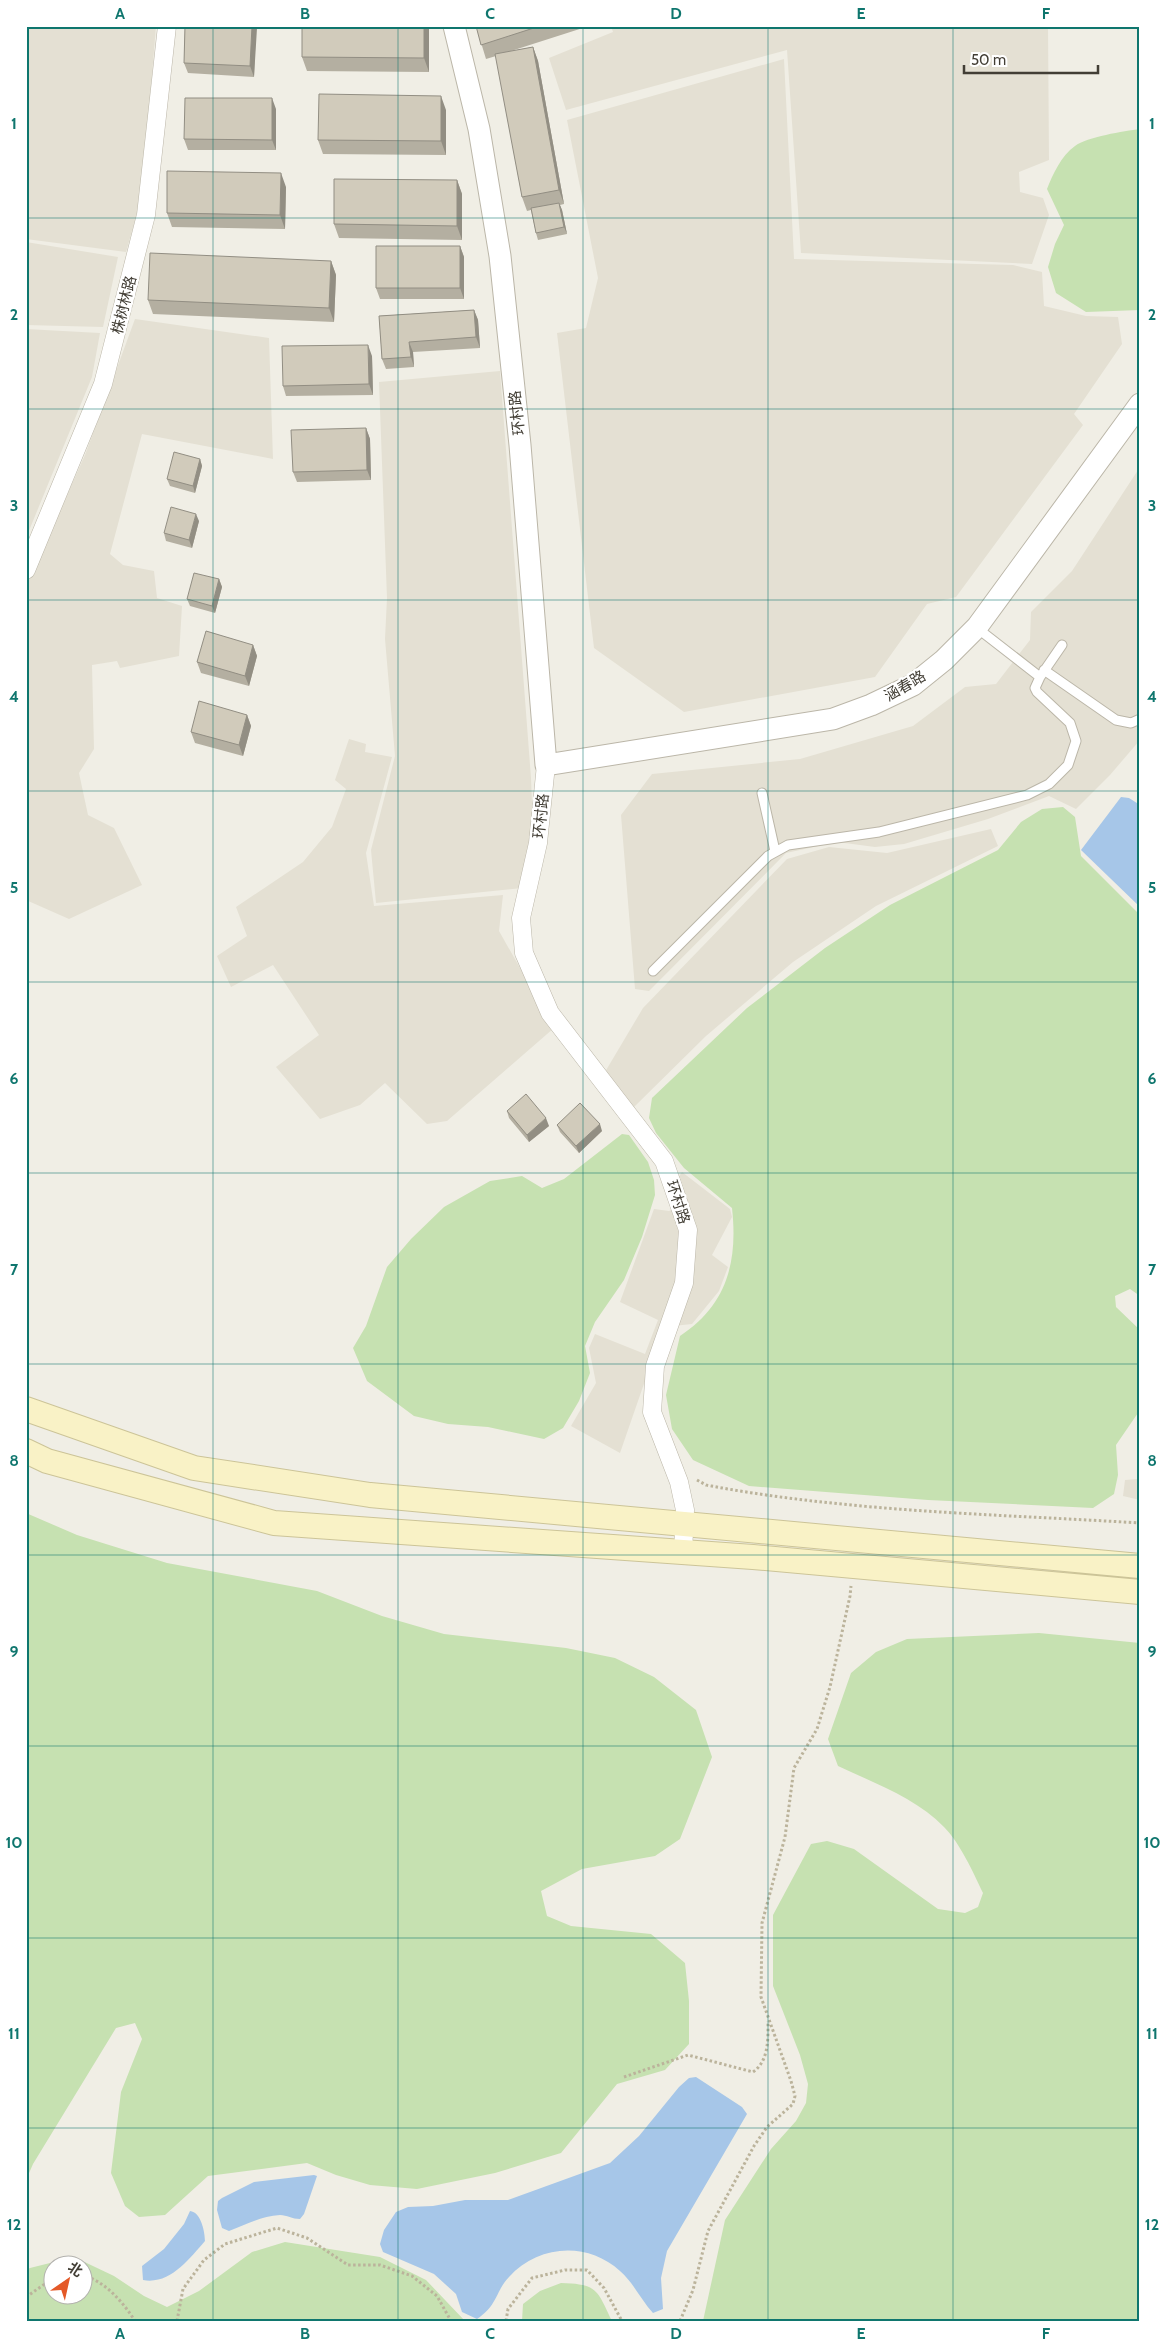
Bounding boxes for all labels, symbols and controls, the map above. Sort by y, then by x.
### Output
text: A [115,4,125,23]
text: B [300,4,310,23]
text: C [485,4,495,23]
text: D [670,4,682,23]
text: E [856,4,866,23]
text: F [1042,4,1051,23]
scale bar [964,42,1097,74]
text: 50 m [971,51,1006,69]
text: 1 [11,114,17,133]
text: 1 [1149,114,1155,133]
street label: 株树林路 [108,274,140,336]
text: 2 [10,305,18,324]
text: 2 [1148,305,1156,324]
street label: 环村路 [506,390,528,436]
text: 3 [10,496,18,515]
text: 3 [1148,496,1156,515]
street label: 涵春路 [881,667,929,705]
text: 4 [9,687,19,706]
text: 4 [1147,687,1157,706]
street label: 环村路 [530,793,552,839]
text: 5 [10,878,18,897]
text: 5 [1148,878,1156,897]
text: 6 [10,1069,19,1088]
text: 6 [1148,1069,1157,1088]
street label: 环村路 [662,1178,694,1226]
text: 7 [10,1260,19,1279]
text: 7 [1148,1260,1157,1279]
text: 8 [9,1451,19,1470]
text: 8 [1147,1451,1157,1470]
text: 9 [10,1642,19,1661]
text: 9 [1148,1642,1157,1661]
text: 10 [5,1833,23,1852]
text: 10 [1143,1833,1161,1852]
text: 11 [8,2024,20,2043]
text: 11 [1146,2024,1158,2043]
text: 12 [7,2215,21,2234]
text: 12 [1145,2215,1159,2234]
north arrow [42,2254,92,2304]
text: 北 [64,2258,86,2281]
text: A [115,2324,125,2343]
text: B [300,2324,310,2343]
text: C [485,2324,495,2343]
text: D [670,2324,682,2343]
text: E [856,2324,866,2343]
text: F [1042,2324,1051,2343]

